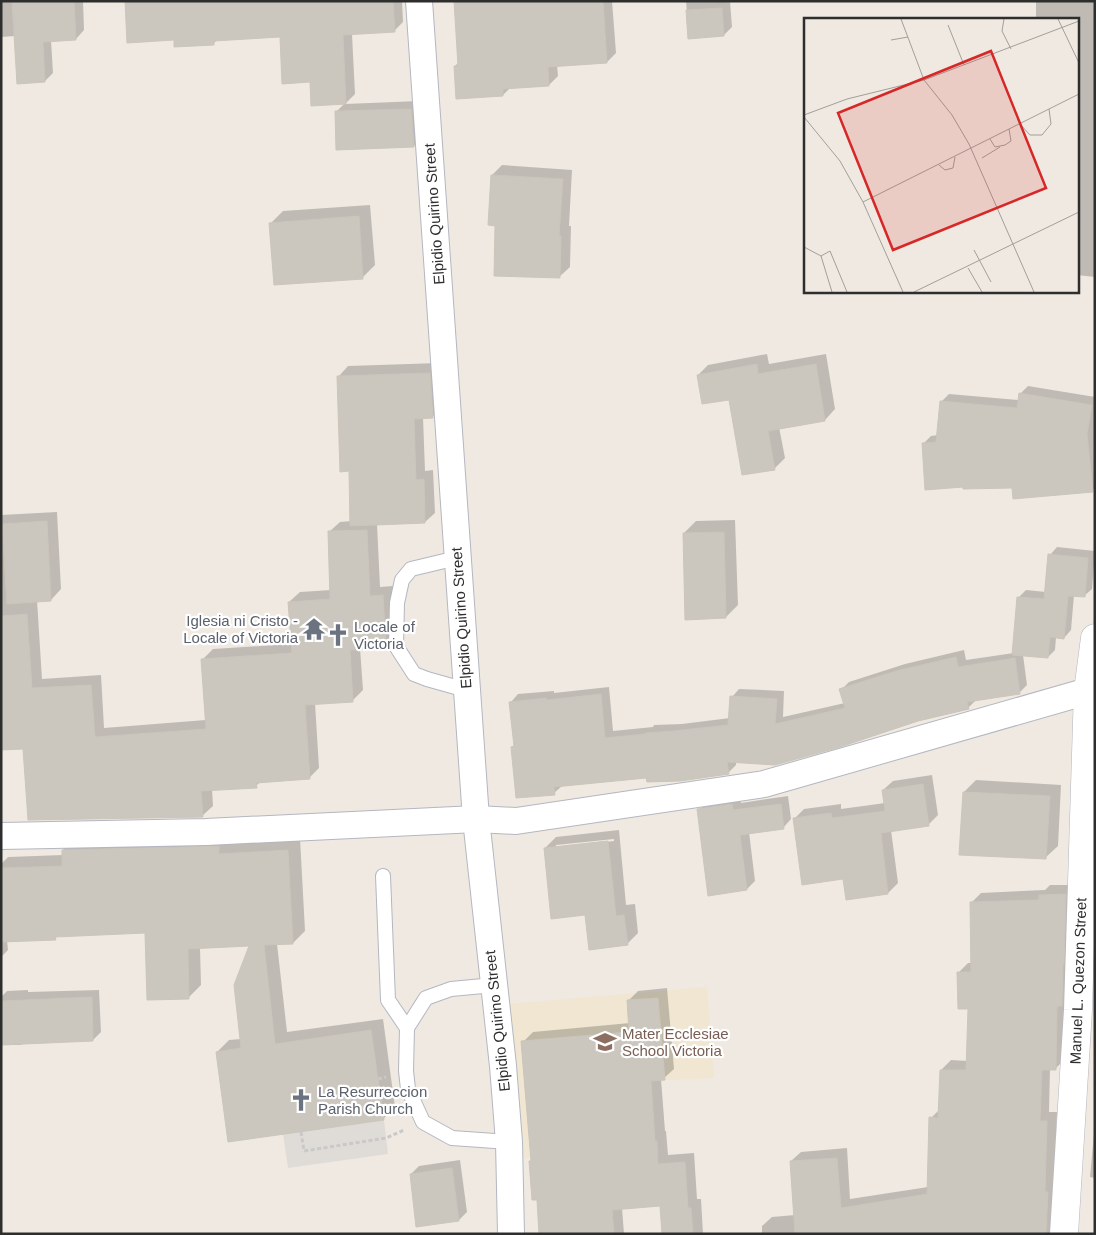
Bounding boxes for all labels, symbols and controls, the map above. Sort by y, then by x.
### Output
inset map [804,18,1078,292]
street label: Elpidio Quirino Street [421,142,447,285]
street label: Elpidio Quirino Street [448,546,474,689]
place label: Iglesia ni Cristo - Locale of Victoria [183,612,299,646]
temple icon: Iglesia ni Cristo - Locale of Victoria [301,616,327,642]
place label: Locale of Victoria [354,618,416,652]
church icon: Locale of Victoria [325,622,351,648]
street label: Manuel L. Quezon Street [1067,897,1089,1065]
street label: Elpidio Quirino Street [481,949,513,1092]
place label: Mater Ecclesiae School Victoria [622,1025,729,1059]
school or university icon: Mater Ecclesiae School Victoria [592,1029,618,1055]
place label: La Resurreccion Parish Church [318,1083,427,1117]
church icon: La Resurreccion Parish Church [288,1087,314,1113]

